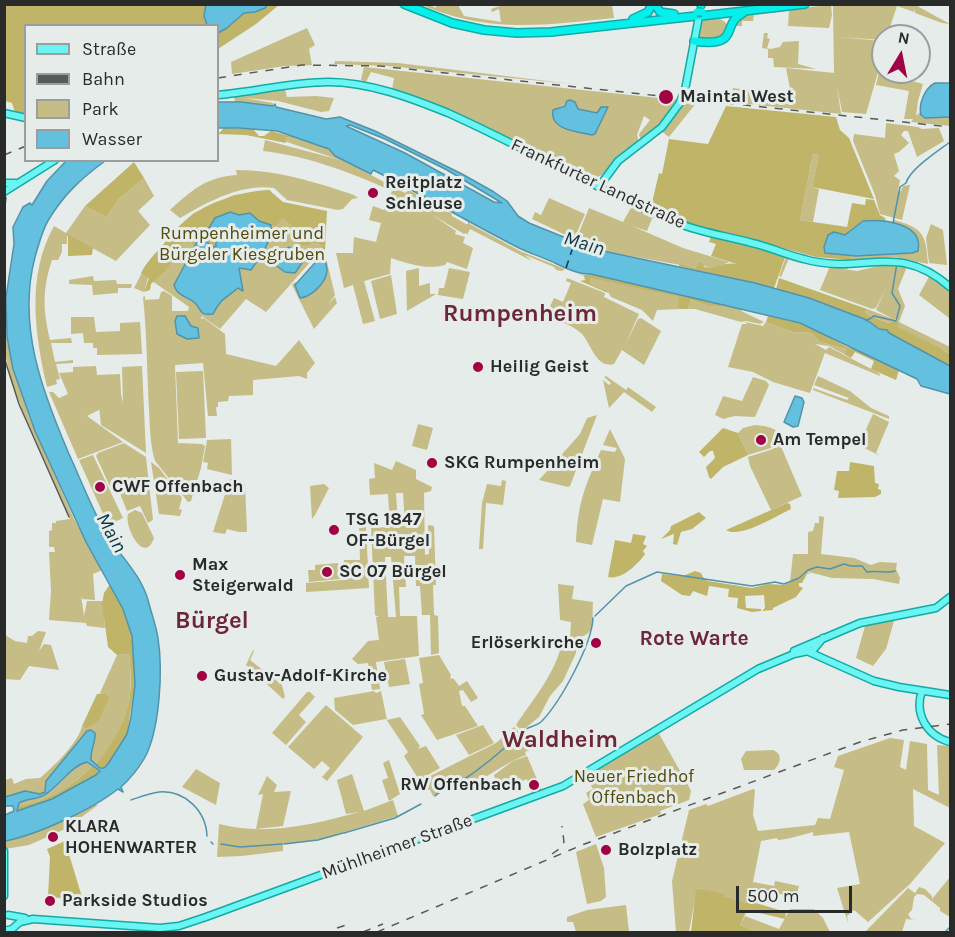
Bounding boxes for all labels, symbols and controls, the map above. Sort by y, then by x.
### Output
legend [24,24,219,162]
north arrow [871,24,931,84]
text: N [897,27,911,48]
text: Straße [82,38,136,60]
text: Bahn [82,68,125,90]
place label: Maintal West [680,86,794,108]
marker: Maintal West [657,88,675,106]
text: Park [82,98,119,120]
text: Wasser [82,128,142,150]
street label: Frankfurter Landstraße [507,134,689,234]
place label: Reitplatz Schleuse [385,172,463,214]
marker: Reitplatz Schleuse [366,186,380,200]
park label: Rumpenheimer und Bürgeler Kiesgruben [159,223,325,266]
water label: Main [561,226,607,262]
district label: Rumpenheim [443,300,597,328]
place label: Heilig Geist [490,356,589,378]
marker: Heilig Geist [471,360,485,374]
place label: Am Tempel [773,429,867,451]
marker: Am Tempel [754,433,768,447]
place label: SKG Rumpenheim [444,452,599,474]
marker: SKG Rumpenheim [425,456,439,470]
place label: CWF Offenbach [112,476,243,498]
marker: CWF Offenbach [93,480,107,494]
water label: Main [90,509,132,557]
place label: TSG 1847 OF-Bürgel [346,509,430,552]
marker: TSG 1847 OF-Bürgel [327,523,341,537]
place label: Max Steigerwald [192,554,294,596]
place label: SC 07 Bürgel [339,561,447,583]
marker: SC 07 Bürgel [320,565,334,579]
marker: Max Steigerwald [173,568,187,582]
district label: Bürgel [175,607,249,635]
district label: Rote Warte [639,626,749,652]
place label: Erlöserkirche [471,632,584,654]
marker: Erlöserkirche [589,636,603,650]
place label: Gustav-Adolf-Kirche [214,665,387,687]
marker: Gustav-Adolf-Kirche [195,669,209,683]
district label: Waldheim [502,726,618,754]
park label: Neuer Friedhof Offenbach [574,766,694,808]
place label: RW Offenbach [400,774,522,796]
marker: RW Offenbach [527,778,541,792]
street label: Mühlheimer Straße [319,810,475,884]
place label: KLARA HOHENWARTER [65,816,197,858]
marker: KLARA HOHENWARTER [46,830,60,844]
place label: Bolzplatz [618,839,697,861]
marker: Bolzplatz [599,843,613,857]
scale bar [739,874,854,912]
text: 500 m [747,885,800,907]
place label: Parkside Studios [62,890,208,912]
marker: Parkside Studios [43,894,57,908]

